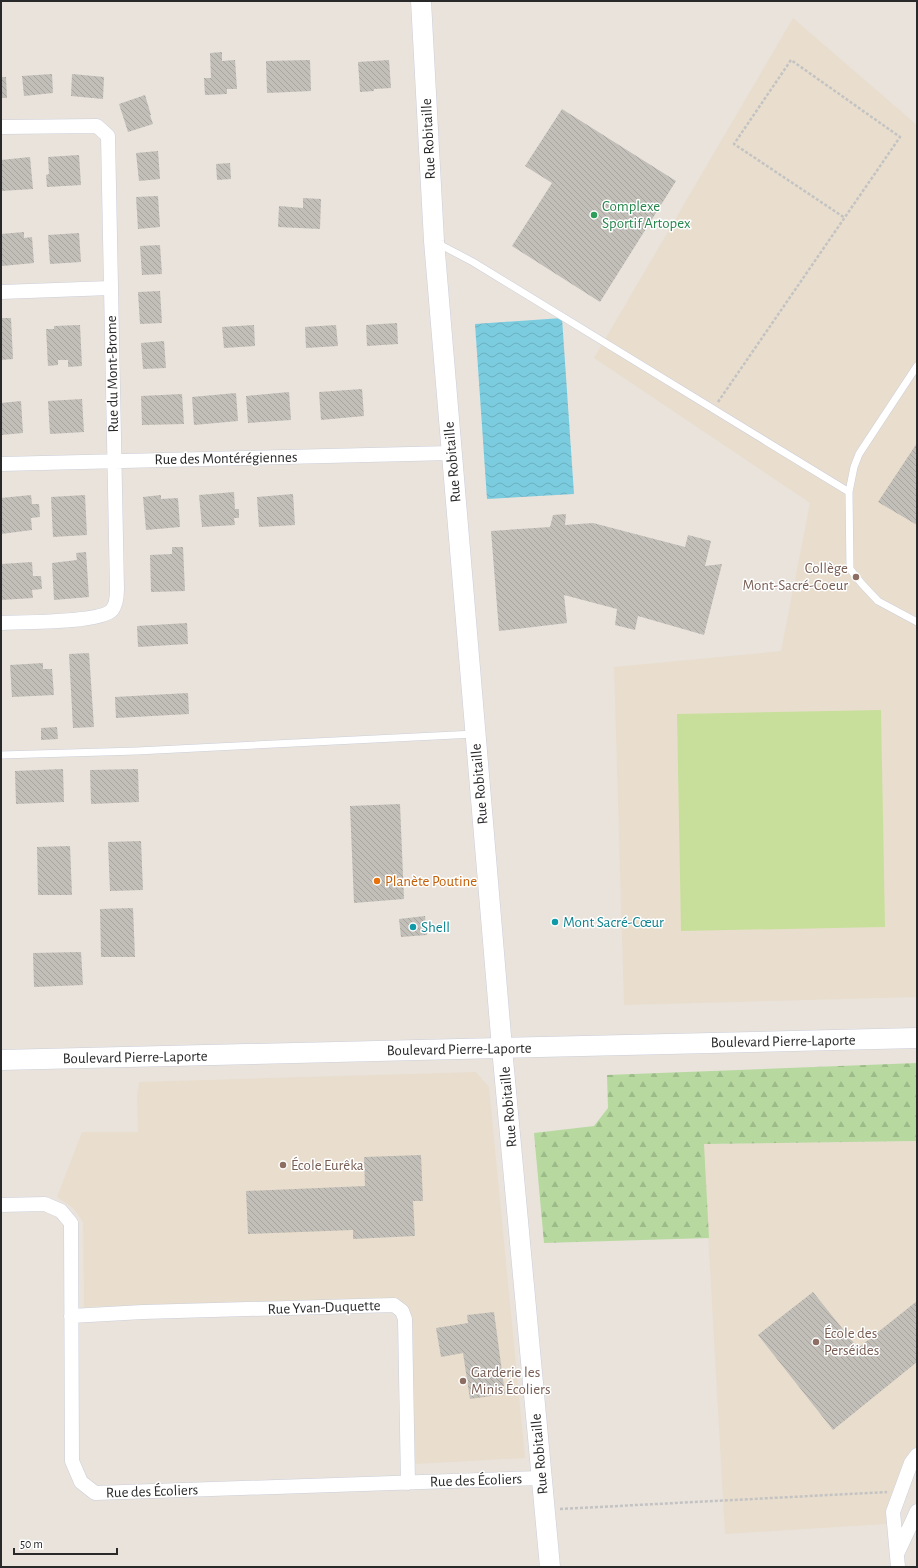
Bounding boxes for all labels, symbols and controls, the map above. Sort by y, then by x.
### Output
street label: Rue Robitaille [419,98,438,180]
place label: Complexe Sportif Artopex [602,199,691,231]
marker: Complexe Sportif Artopex [589,210,599,220]
street label: Rue du Mont-Brome [104,315,121,433]
street label: Rue Robitaille [441,421,464,503]
street label: Rue des Montérégiennes [154,450,298,467]
place label: Collège Mont-Sacré-Coeur [743,561,848,593]
marker: Collège Mont-Sacré-Coeur [851,572,861,582]
street label: Rue Robitaille [468,743,491,825]
place label: Planète Poutine [385,874,477,889]
marker: Planète Poutine [372,876,382,886]
place label: Mont Sacré-Cœur [563,915,664,930]
marker: Mont Sacré-Cœur [550,917,560,927]
place label: Shell [421,920,450,935]
marker: Shell [408,922,418,932]
street label: Boulevard Pierre-Laporte [710,1033,856,1050]
street label: Boulevard Pierre-Laporte [386,1041,532,1058]
street label: Boulevard Pierre-Laporte [62,1049,208,1066]
street label: Rue Robitaille [497,1066,520,1148]
place label: École Eurêka [291,1156,364,1173]
marker: École Eurêka [278,1160,288,1170]
street label: Rue Yvan-Duquette [267,1298,381,1317]
place label: École des Perséides [824,1324,879,1358]
marker: École des Perséides [811,1337,821,1347]
place label: Garderie les Minis Écoliers [471,1365,551,1397]
marker: Garderie les Minis Écoliers [458,1376,468,1386]
street label: Rue Robitaille [528,1413,551,1495]
street label: Rue des Écoliers [430,1469,522,1490]
street label: Rue des Écoliers [106,1480,198,1501]
scale bar [14,1530,117,1556]
text: 50 m [20,1538,43,1550]

